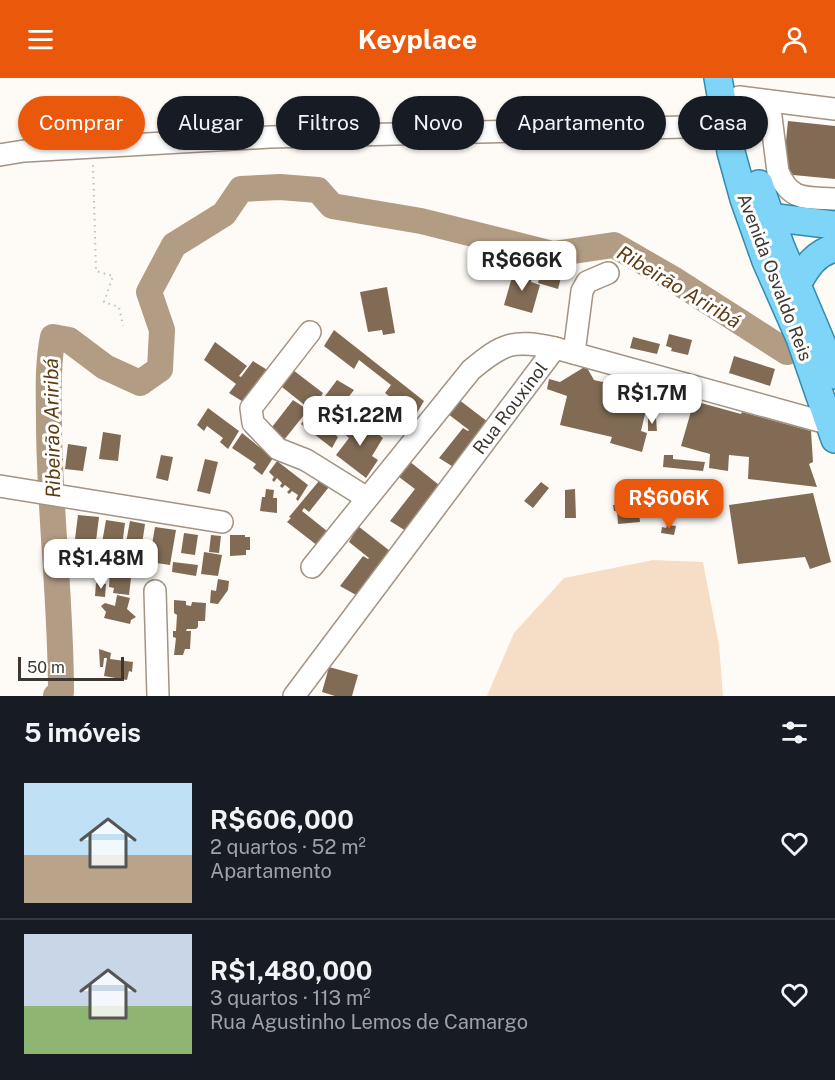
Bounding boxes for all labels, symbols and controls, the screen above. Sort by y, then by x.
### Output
icon: menu [24,23,57,56]
text: Keyplace [358,23,477,55]
icon: person [778,23,811,56]
chip: Comprar [18,96,145,150]
chip: Alugar [157,96,264,150]
chip: Filtros [276,96,380,150]
chip: Novo [392,96,484,150]
chip: Apartamento [496,96,666,150]
chip: Casa [678,96,768,150]
street label: Avenida Osvaldo Reis [733,190,817,364]
pin: R$666K [473,241,571,292]
water label: Ribeirão Ariribá [613,241,745,333]
text: R$666K [481,248,563,272]
water label: Ribeirão Ariribá [39,358,65,498]
street label: Rua Rouxinol [469,358,551,458]
pin: R$1.7M [603,374,701,425]
text: R$1.7M [617,381,687,405]
pin: R$1.22M [305,396,415,447]
text: R$1.22M [317,403,403,427]
pin: R$606K [620,479,718,530]
text: R$606K [628,486,710,510]
pin: R$1.48M [46,539,156,590]
text: R$1.48M [58,546,144,570]
scale bar [18,654,124,682]
text: 50 m [27,658,65,677]
icon: filters [778,716,811,749]
text: 5 imóveis [24,717,141,748]
text: R$606,000 [210,804,354,835]
icon: home [72,807,144,879]
icon: heart [778,827,811,860]
text: 2 quartos · 52 m² [210,835,366,859]
text: Apartamento [210,859,332,883]
text: R$1,480,000 [210,955,373,986]
icon: home [72,958,144,1030]
icon: heart [778,978,811,1011]
text: 3 quartos · 113 m² [210,986,371,1010]
text: Rua Agustinho Lemos de Camargo [210,1010,528,1034]

